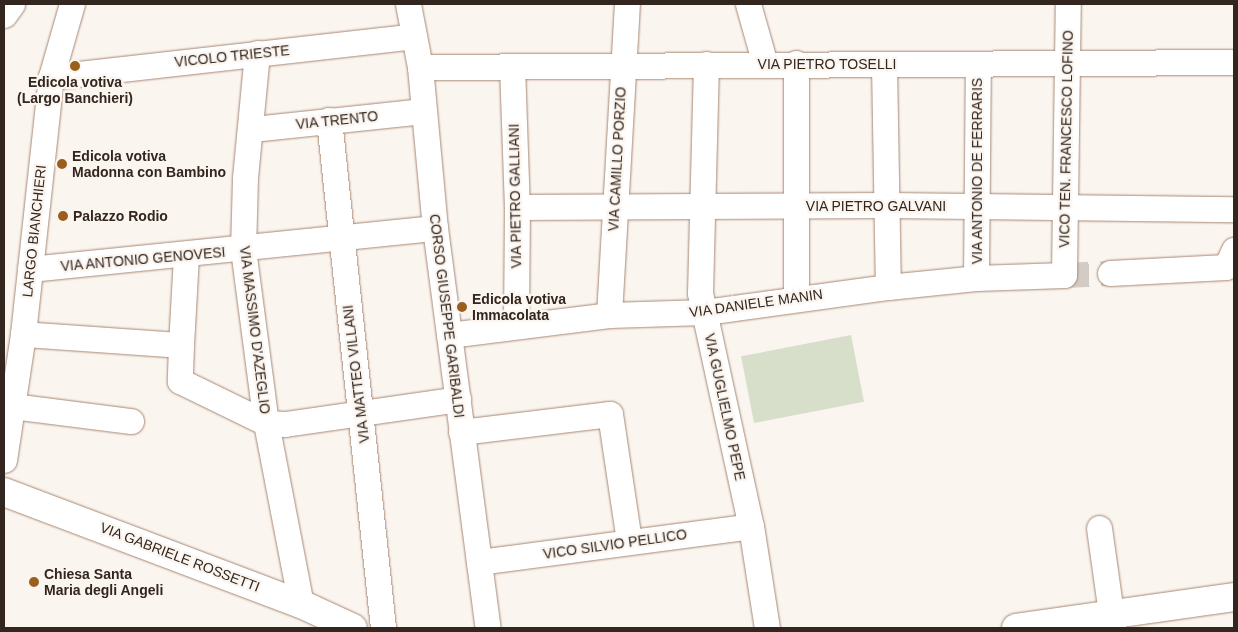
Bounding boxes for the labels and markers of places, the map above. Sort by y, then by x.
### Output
marker: Edicola votiva (Largo Banchieri) [69,60,81,72]
place label: Edicola votiva (Largo Banchieri) [17,74,133,106]
place label: Edicola votiva Madonna con Bambino [72,148,226,180]
marker: Edicola votiva Madonna con Bambino [56,158,68,170]
place label: Palazzo Rodio [73,208,168,224]
marker: Palazzo Rodio [57,210,69,222]
place label: Edicola votiva Immacolata [472,291,566,324]
marker: Edicola votiva Immacolata [456,301,468,313]
place label: Chiesa Santa Maria degli Angeli [44,566,164,598]
marker: Chiesa Santa Maria degli Angeli [28,576,40,588]

